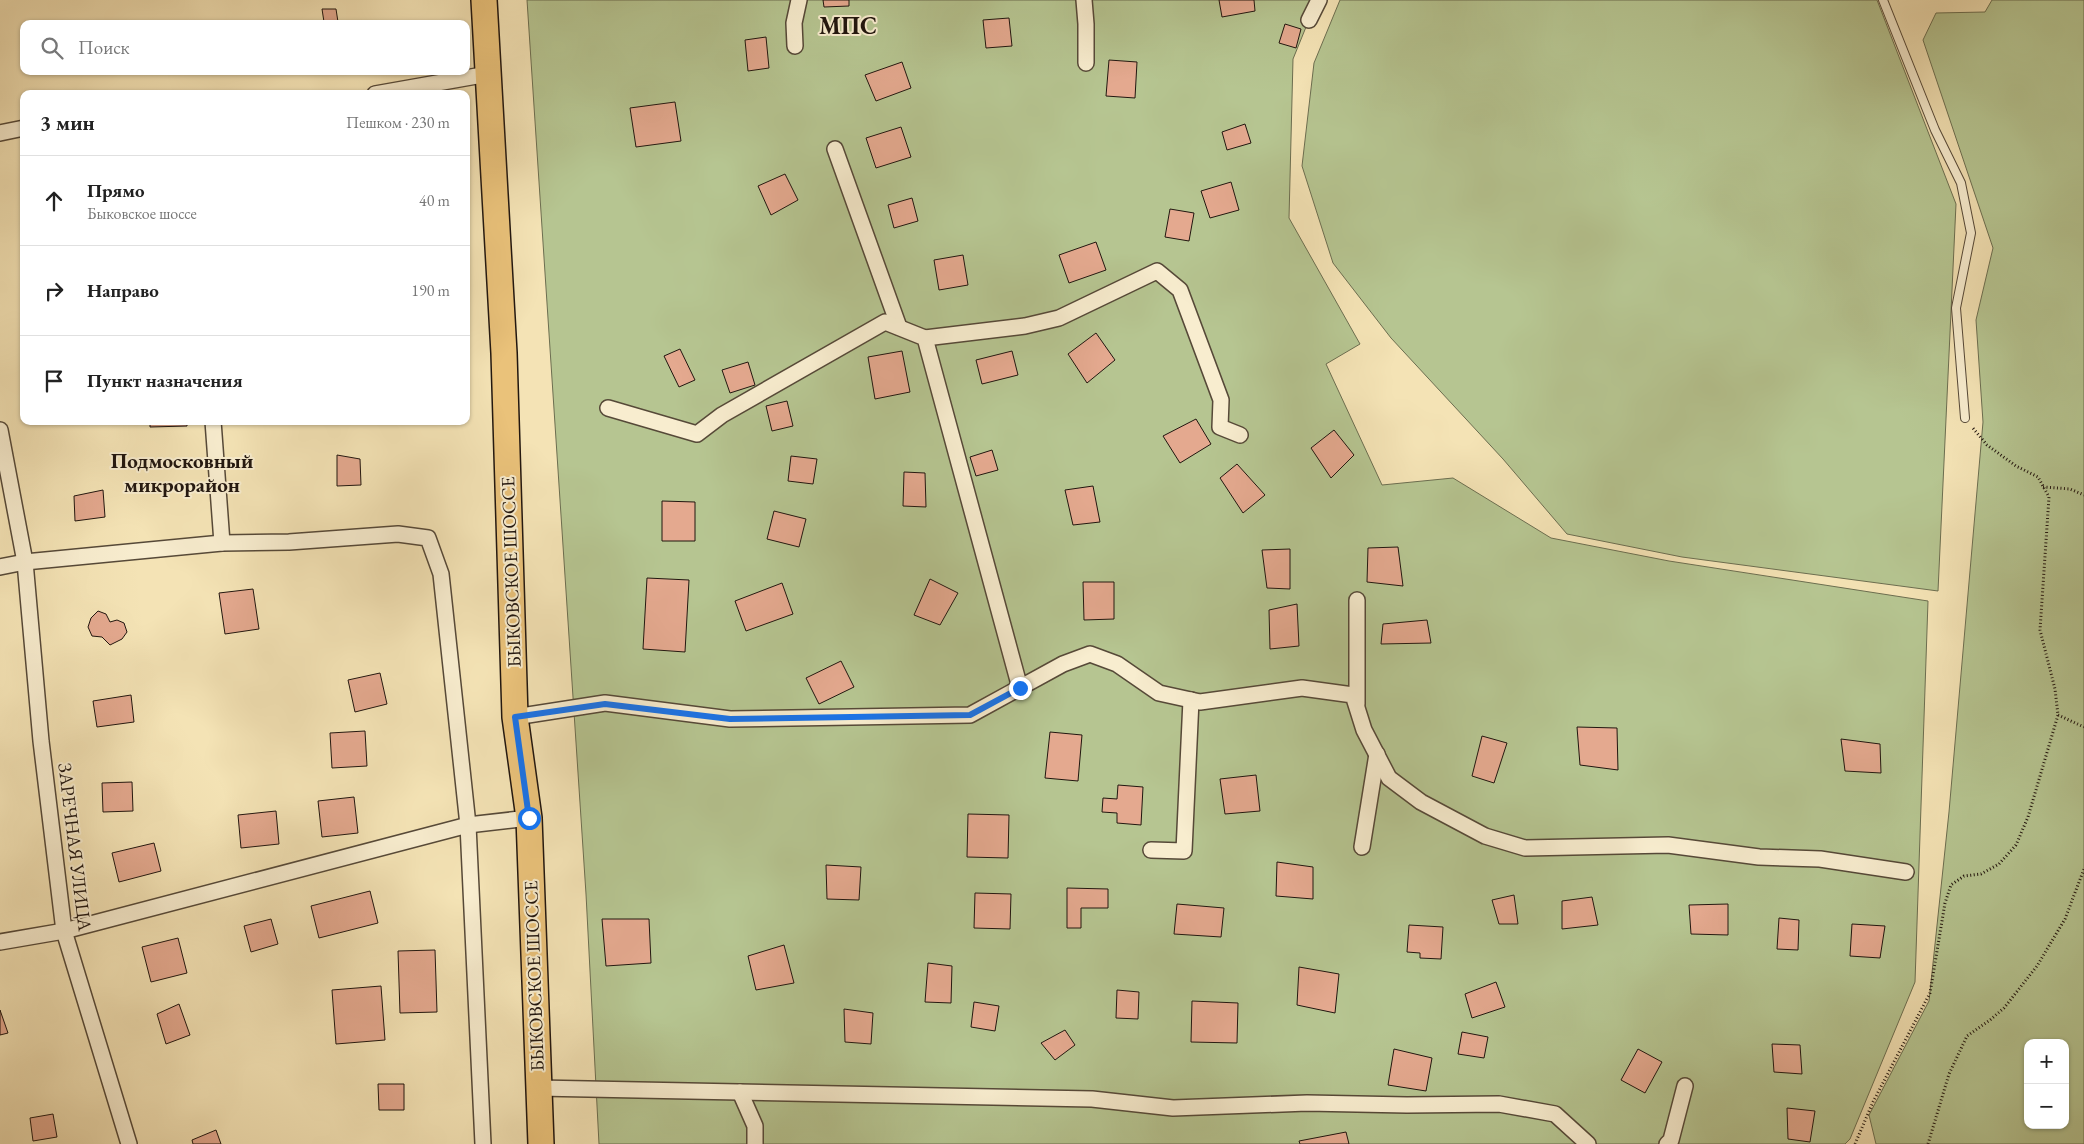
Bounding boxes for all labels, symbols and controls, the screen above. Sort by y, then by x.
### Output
district label: МПС [819,10,877,41]
search box [20,20,470,75]
icon: search [38,34,66,62]
text: Поиск [78,35,130,60]
text: 3 мин [40,109,95,136]
text: Пешком · 230 m [346,112,450,133]
text: Прямо [87,178,145,203]
icon: ahead [40,187,68,215]
text: 40 m [419,190,450,211]
text: Быковское шоссе [87,203,197,224]
icon: right [40,277,68,305]
text: Направо [87,278,159,303]
text: 190 m [411,280,450,301]
icon: arrive [40,367,68,395]
text: Пункт назначения [87,368,243,393]
district label: Подмосковный микрорайон [111,447,253,498]
street label: БЫКОВСКОЕ ШОССЕ [495,476,527,668]
route end [1009,677,1032,700]
street label: ЗАРЕЧНАЯ УЛИЦА [52,761,98,933]
route start [518,807,541,830]
street label: БЫКОВСКОЕ ШОССЕ [518,880,550,1072]
map controls [2024,1039,2069,1129]
button: + [2024,1039,2069,1084]
button: − [2024,1084,2069,1129]

